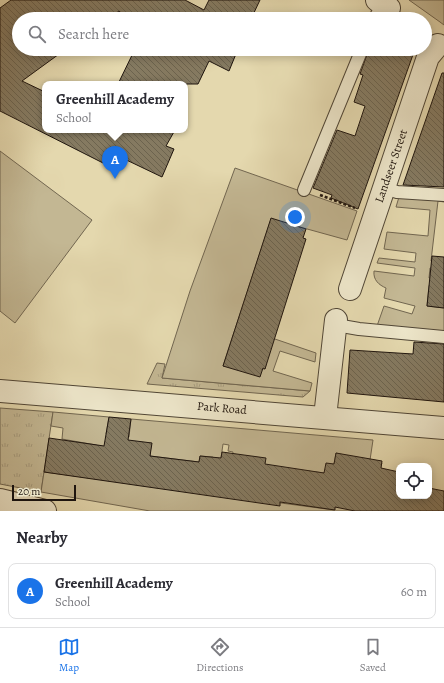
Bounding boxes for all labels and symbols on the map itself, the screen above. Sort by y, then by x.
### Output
street label: Landseer Street [371,127,411,205]
pin: A [102,146,128,179]
your location [285,207,305,227]
street label: Park Road [196,398,248,418]
scale bar [12,483,76,502]

